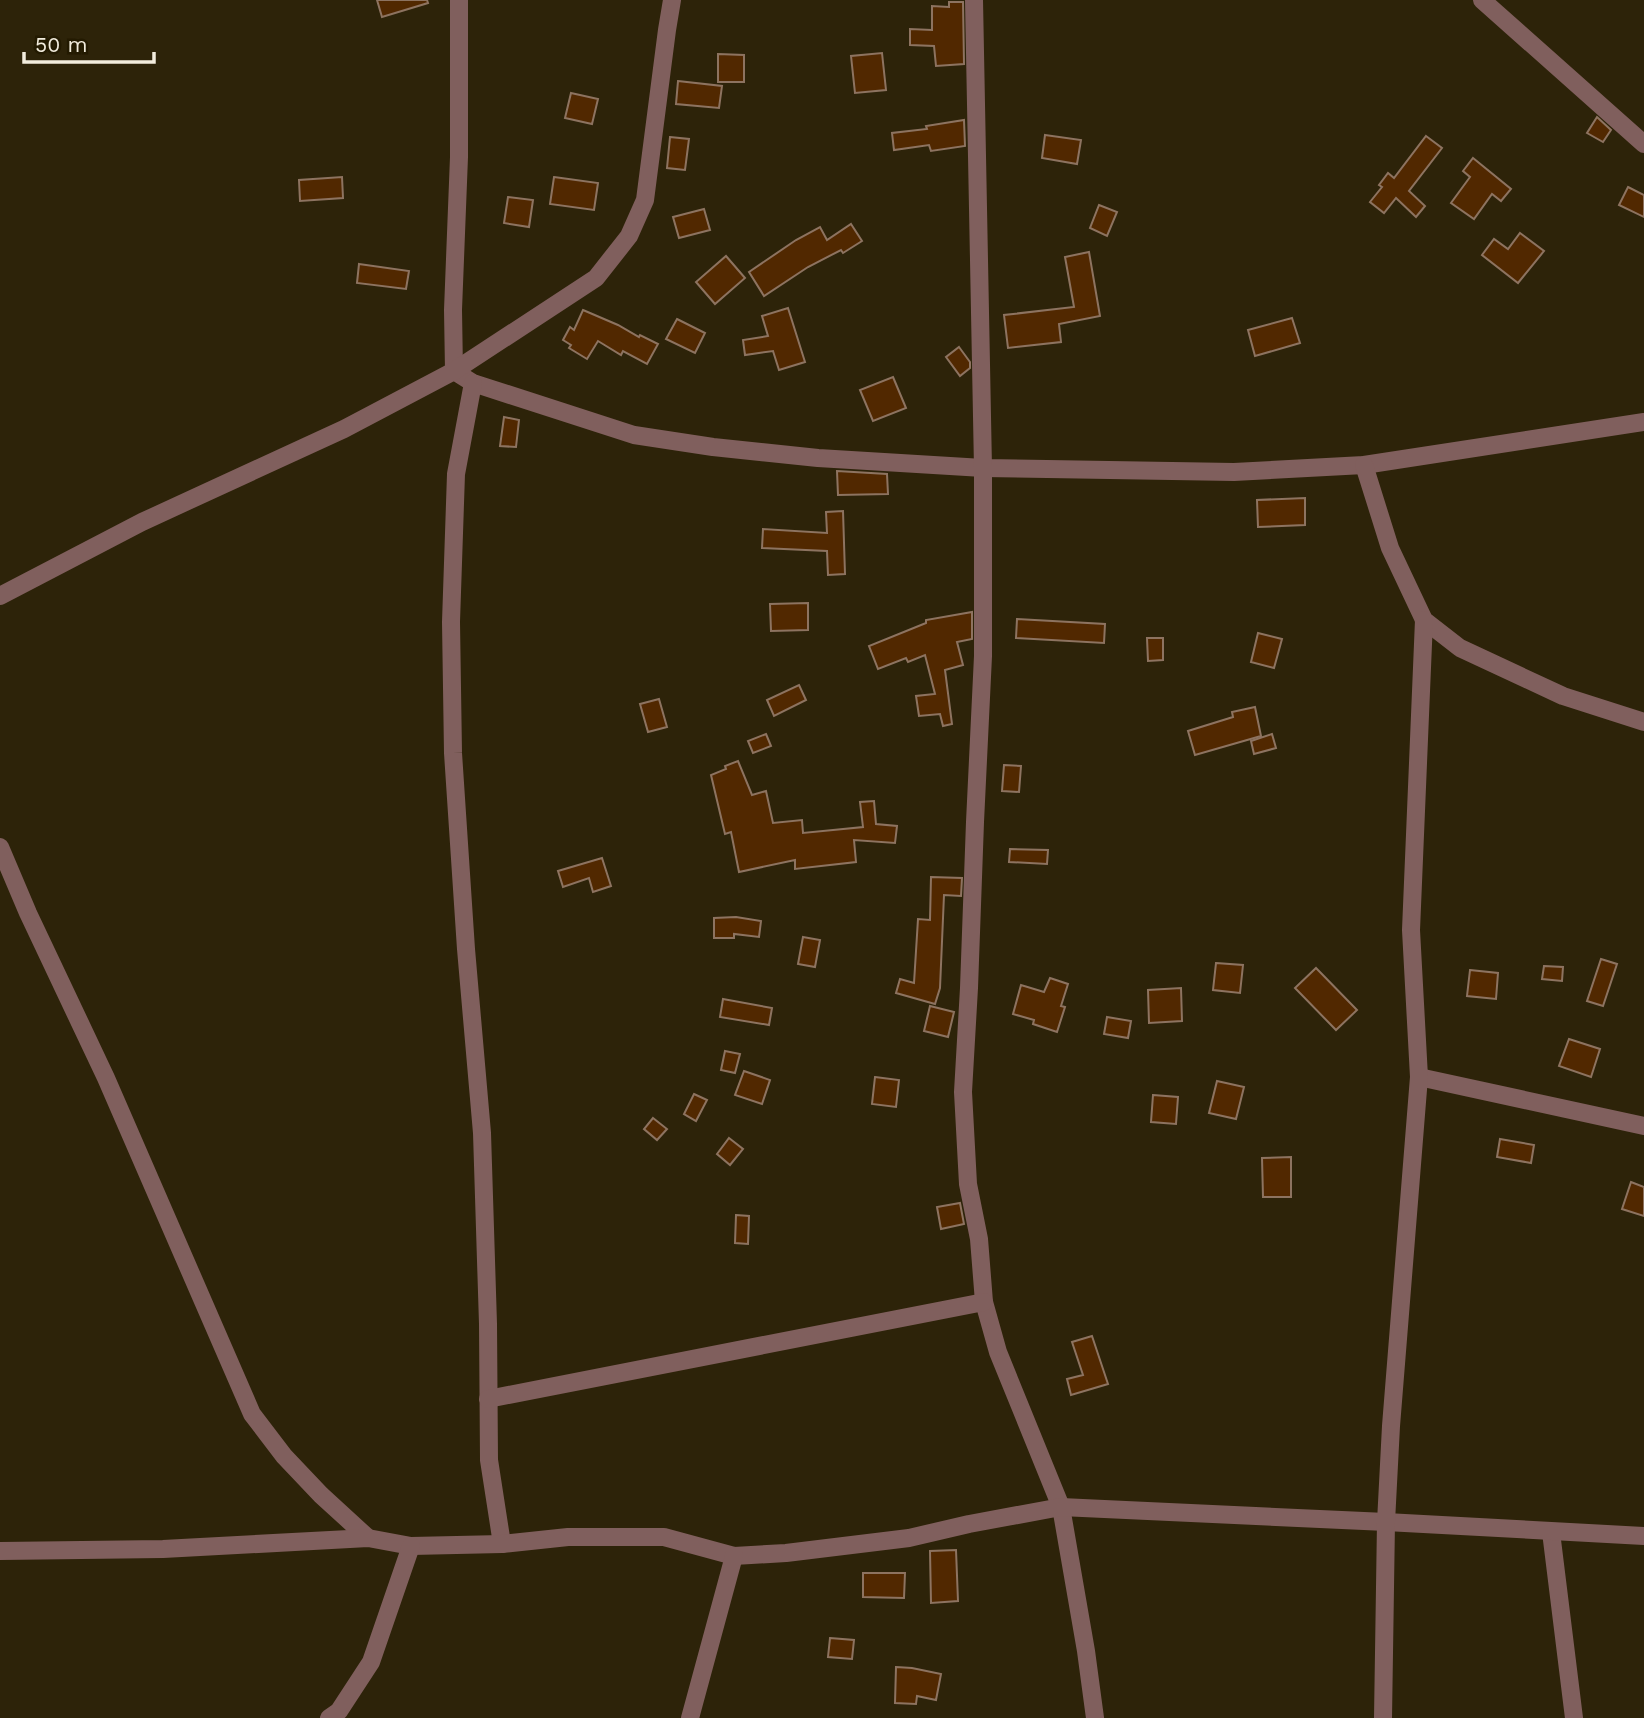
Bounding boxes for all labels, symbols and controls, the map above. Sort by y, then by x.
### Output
scale bar [24,21,154,65]
text: 50 m [35,32,87,57]

